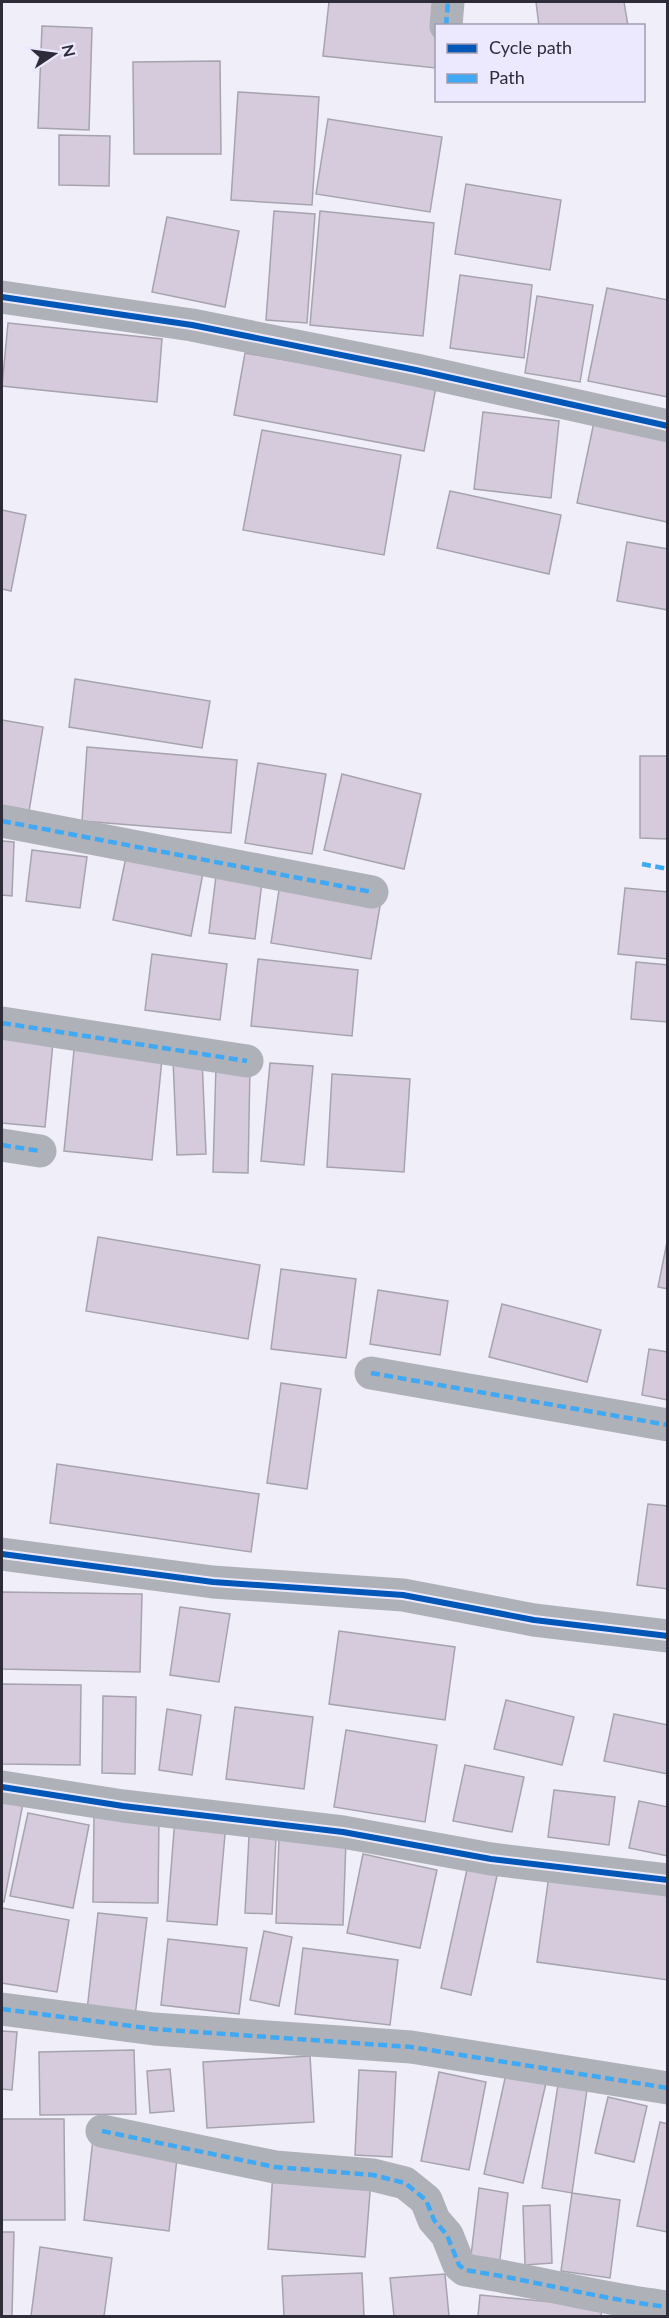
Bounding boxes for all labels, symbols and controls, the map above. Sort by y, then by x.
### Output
north arrow [24,24,84,84]
legend [435,24,645,102]
text: Cycle path [489,36,572,58]
text: N [58,42,80,59]
text: Path [489,66,525,88]

